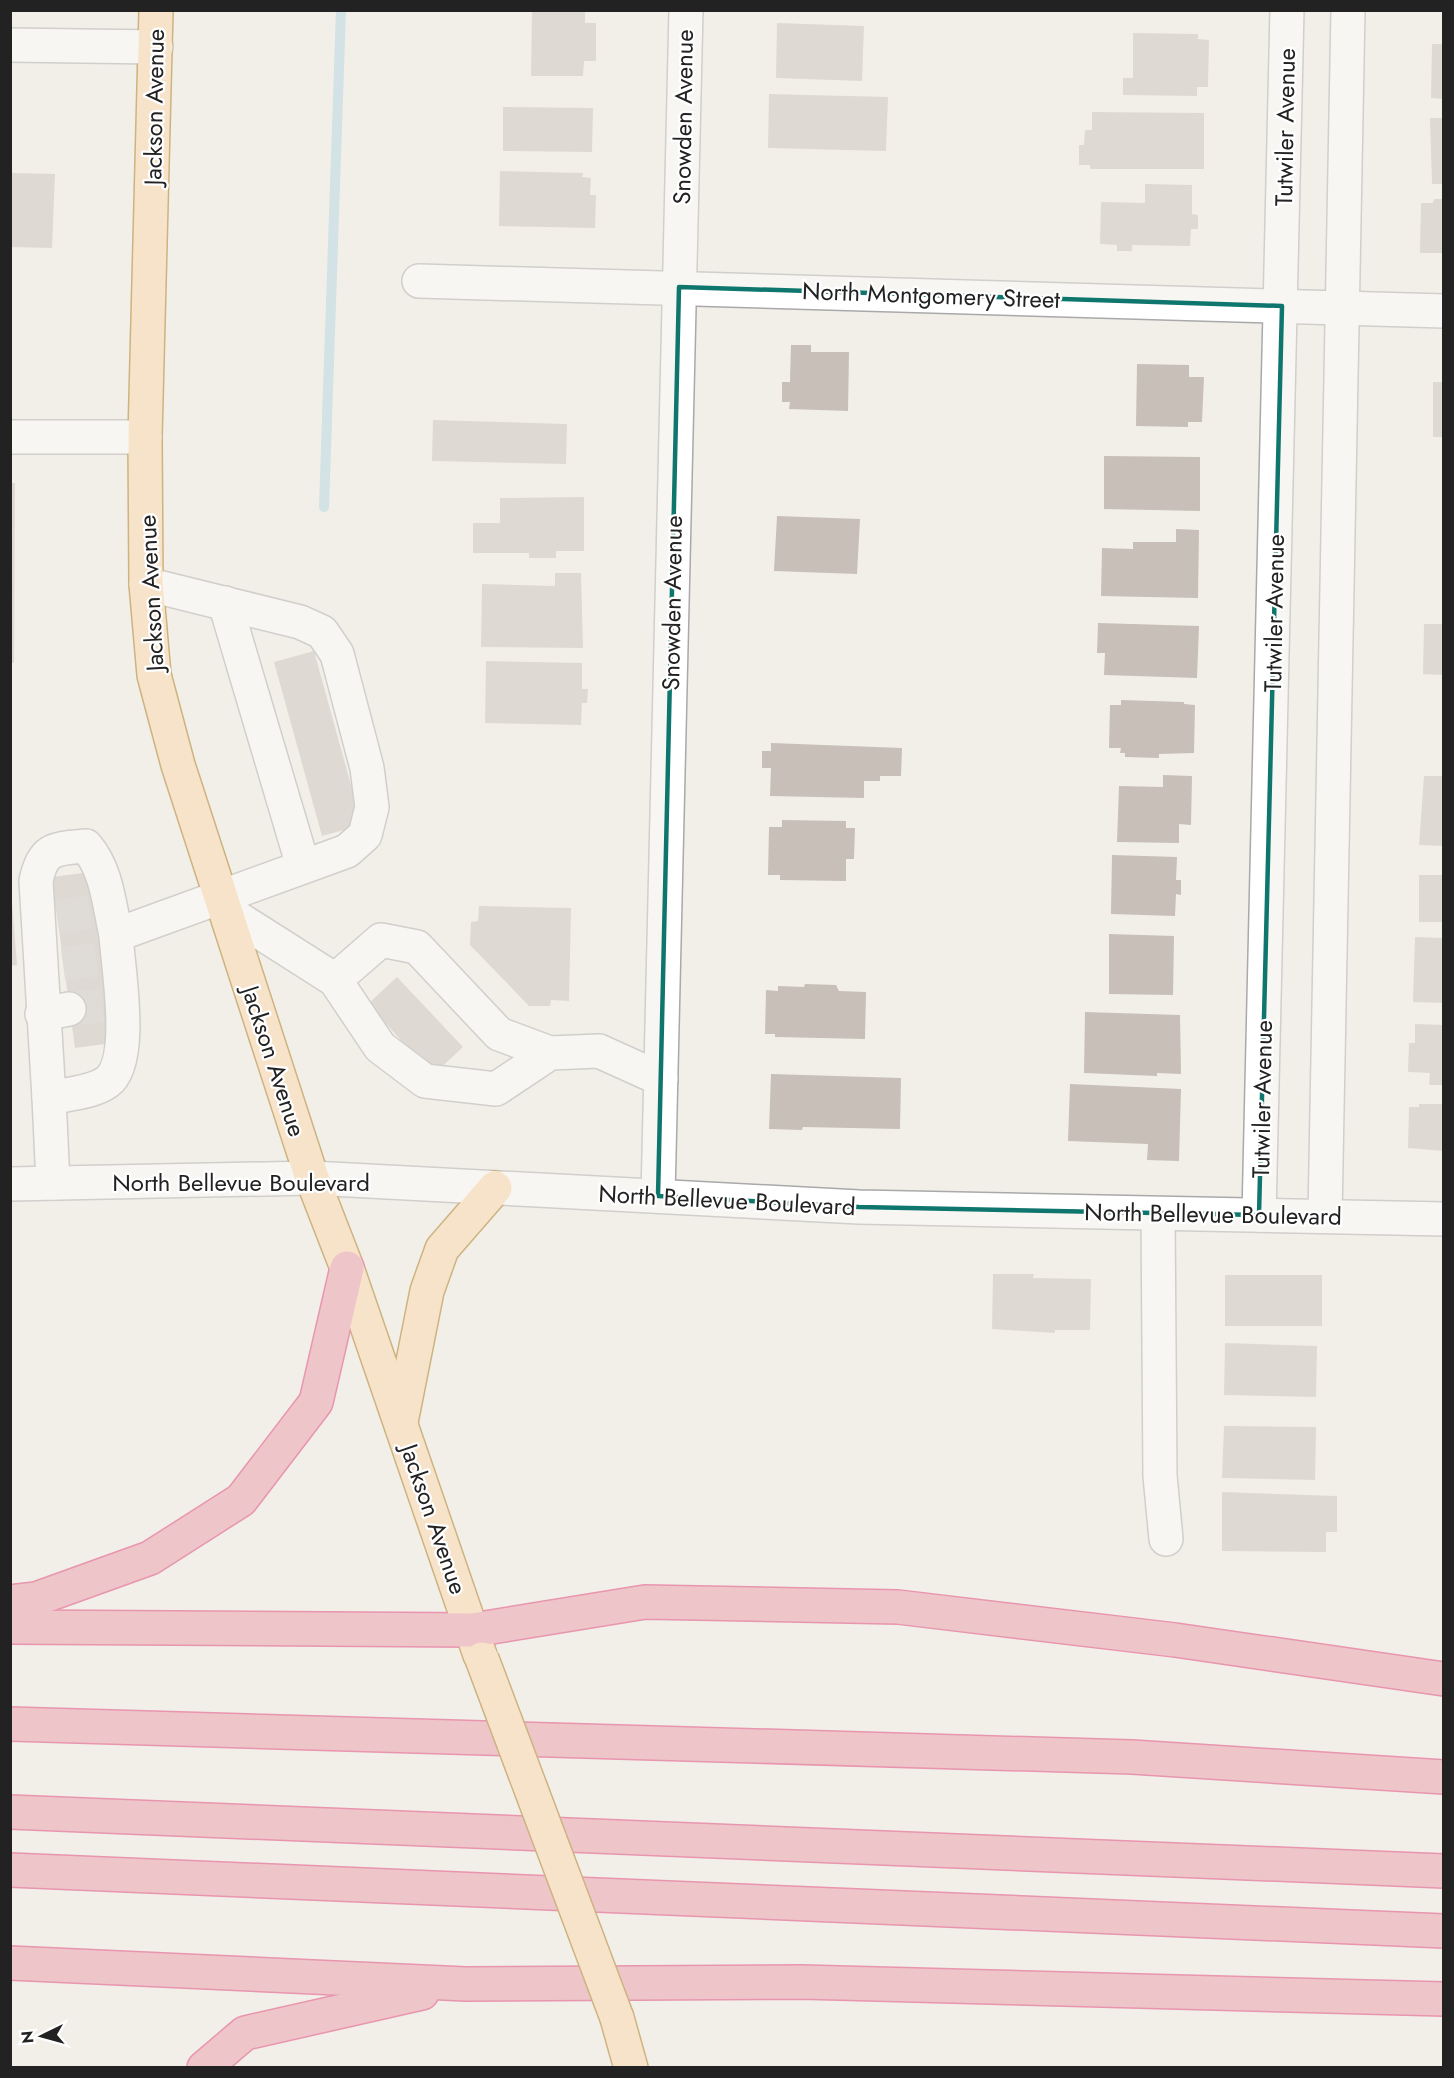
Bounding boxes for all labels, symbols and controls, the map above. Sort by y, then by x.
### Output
street label: Jackson Avenue [135,28,173,189]
street label: Snowden Avenue [664,29,702,205]
street label: Tutwiler Avenue [1266,48,1304,206]
street label: North Montgomery Street [801,273,1061,317]
street label: Jackson Avenue [129,514,173,675]
street label: Snowden Avenue [653,515,691,691]
street label: Tutwiler Avenue [1255,534,1293,692]
street label: Jackson Avenue [232,978,315,1141]
street label: Tutwiler Avenue [1243,1020,1281,1178]
street label: North Bellevue Boulevard [112,1165,370,1200]
street label: North Bellevue Boulevard [597,1176,857,1224]
street label: North Bellevue Boulevard [1084,1194,1342,1234]
street label: Jackson Avenue [391,1436,476,1599]
north arrow [12,2006,72,2066]
text: N [16,2030,40,2045]

